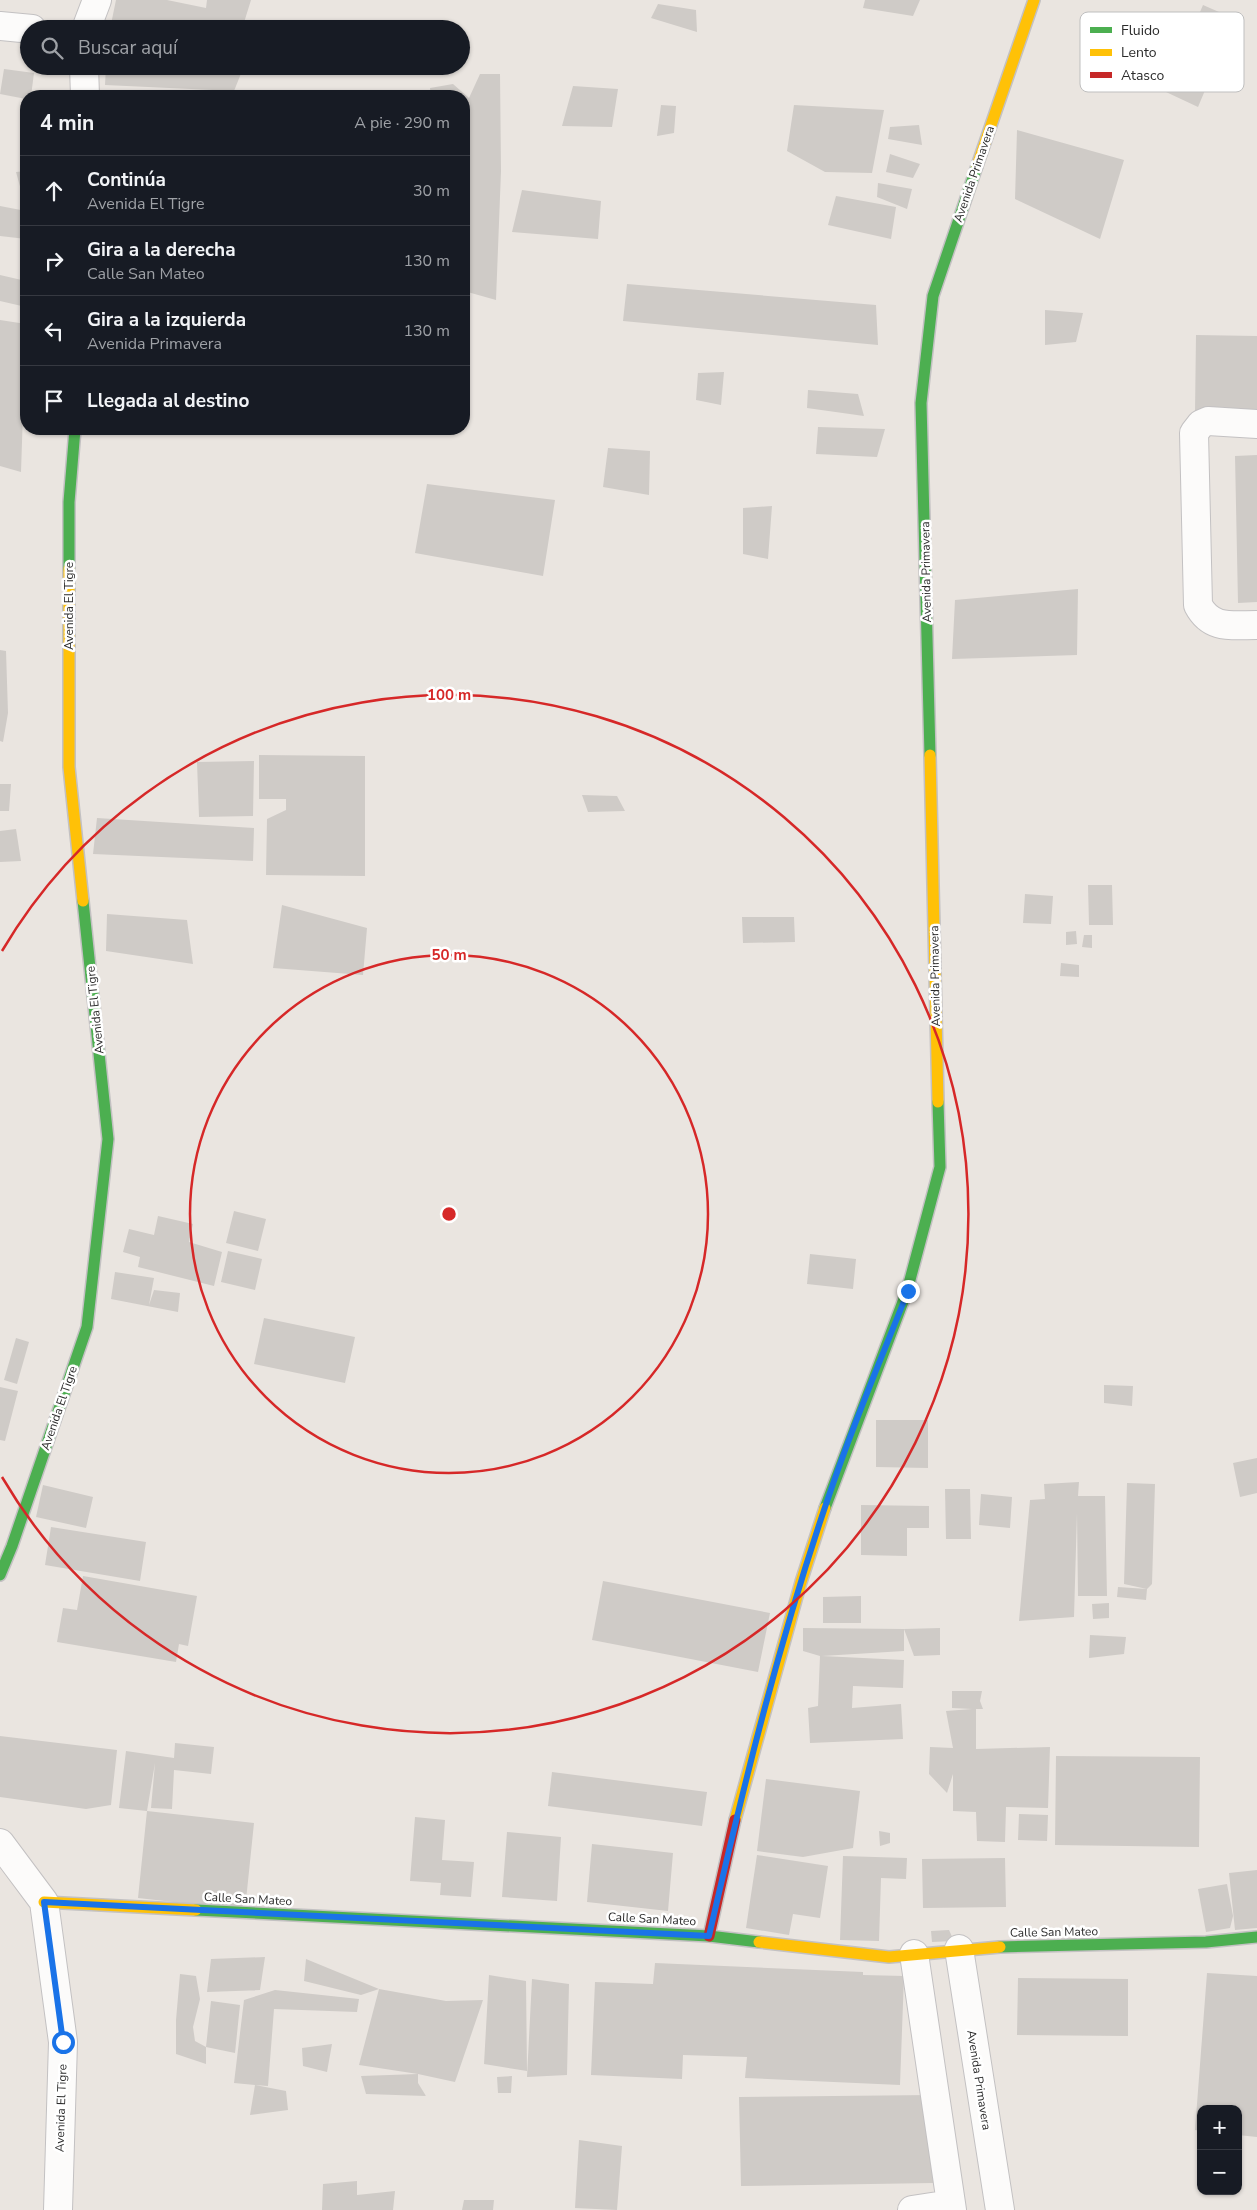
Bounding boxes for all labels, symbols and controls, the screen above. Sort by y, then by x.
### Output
legend [1080,12,1244,92]
search box [20,20,470,75]
text: Fluido [1121,21,1160,40]
icon: search [38,34,66,62]
text: Buscar aquí [78,35,177,61]
text: Lento [1121,43,1157,62]
text: Atasco [1121,66,1164,85]
text: 4 min [40,109,94,137]
text: A pie · 290 m [354,112,450,134]
street label: Avenida Primavera [950,124,998,224]
text: Continúa [87,167,166,193]
icon: ahead [40,177,68,205]
text: 30 m [413,180,450,202]
text: Avenida El Tigre [87,193,205,215]
text: Gira a la derecha [87,237,236,263]
icon: right [40,247,68,275]
text: 130 m [403,250,450,272]
text: Calle San Mateo [87,263,205,285]
text: Gira a la izquierda [87,307,246,333]
icon: left [40,317,68,345]
text: 130 m [403,320,450,342]
text: Avenida Primavera [87,333,222,355]
icon: arrive [40,387,68,415]
text: Llegada al destino [87,388,249,414]
street label: Avenida Primavera [917,521,935,623]
street label: Avenida El Tigre [61,562,77,650]
text: 100 m [427,685,471,705]
street label: Avenida Primavera [926,925,944,1027]
text: 50 m [431,945,467,965]
street label: Avenida El Tigre [82,965,108,1055]
centre of rings [440,1205,458,1223]
route end [897,1280,920,1303]
street label: Avenida El Tigre [37,1364,81,1452]
street label: Calle San Mateo [204,1889,293,1909]
street label: Calle San Mateo [608,1909,697,1929]
street label: Calle San Mateo [1010,1923,1099,1941]
street label: Avenida Primavera [963,2029,995,2131]
route start [52,2031,75,2054]
street label: Avenida El Tigre [51,2064,71,2152]
map controls [1197,2105,1242,2195]
button: + [1197,2105,1242,2150]
button: − [1197,2150,1242,2195]

